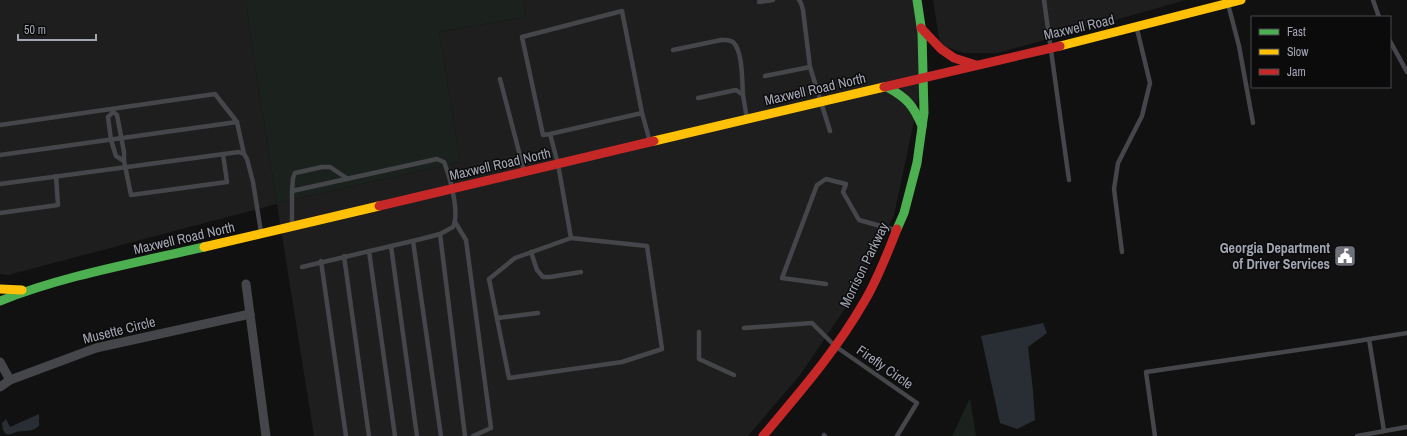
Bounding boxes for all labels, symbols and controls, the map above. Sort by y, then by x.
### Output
street label: Maxwell Road [1042,10,1116,44]
scale bar [18,16,96,42]
legend [1251,16,1391,88]
text: 50 m [24,22,46,38]
text: Fast [1287,24,1306,40]
text: Slow [1287,44,1309,60]
text: Jam [1287,64,1306,80]
street label: Maxwell Road North [763,69,867,109]
street label: Maxwell Road North [448,144,552,184]
street label: Maxwell Road North [132,218,236,258]
street label: Morrison Parkway [836,219,892,311]
place label: Georgia Department of Driver Services [1220,239,1330,273]
public building icon: Georgia Department of Driver Services [1332,243,1358,269]
street label: Musette Circle [81,312,157,348]
street label: Firefly Circle [853,341,917,393]

